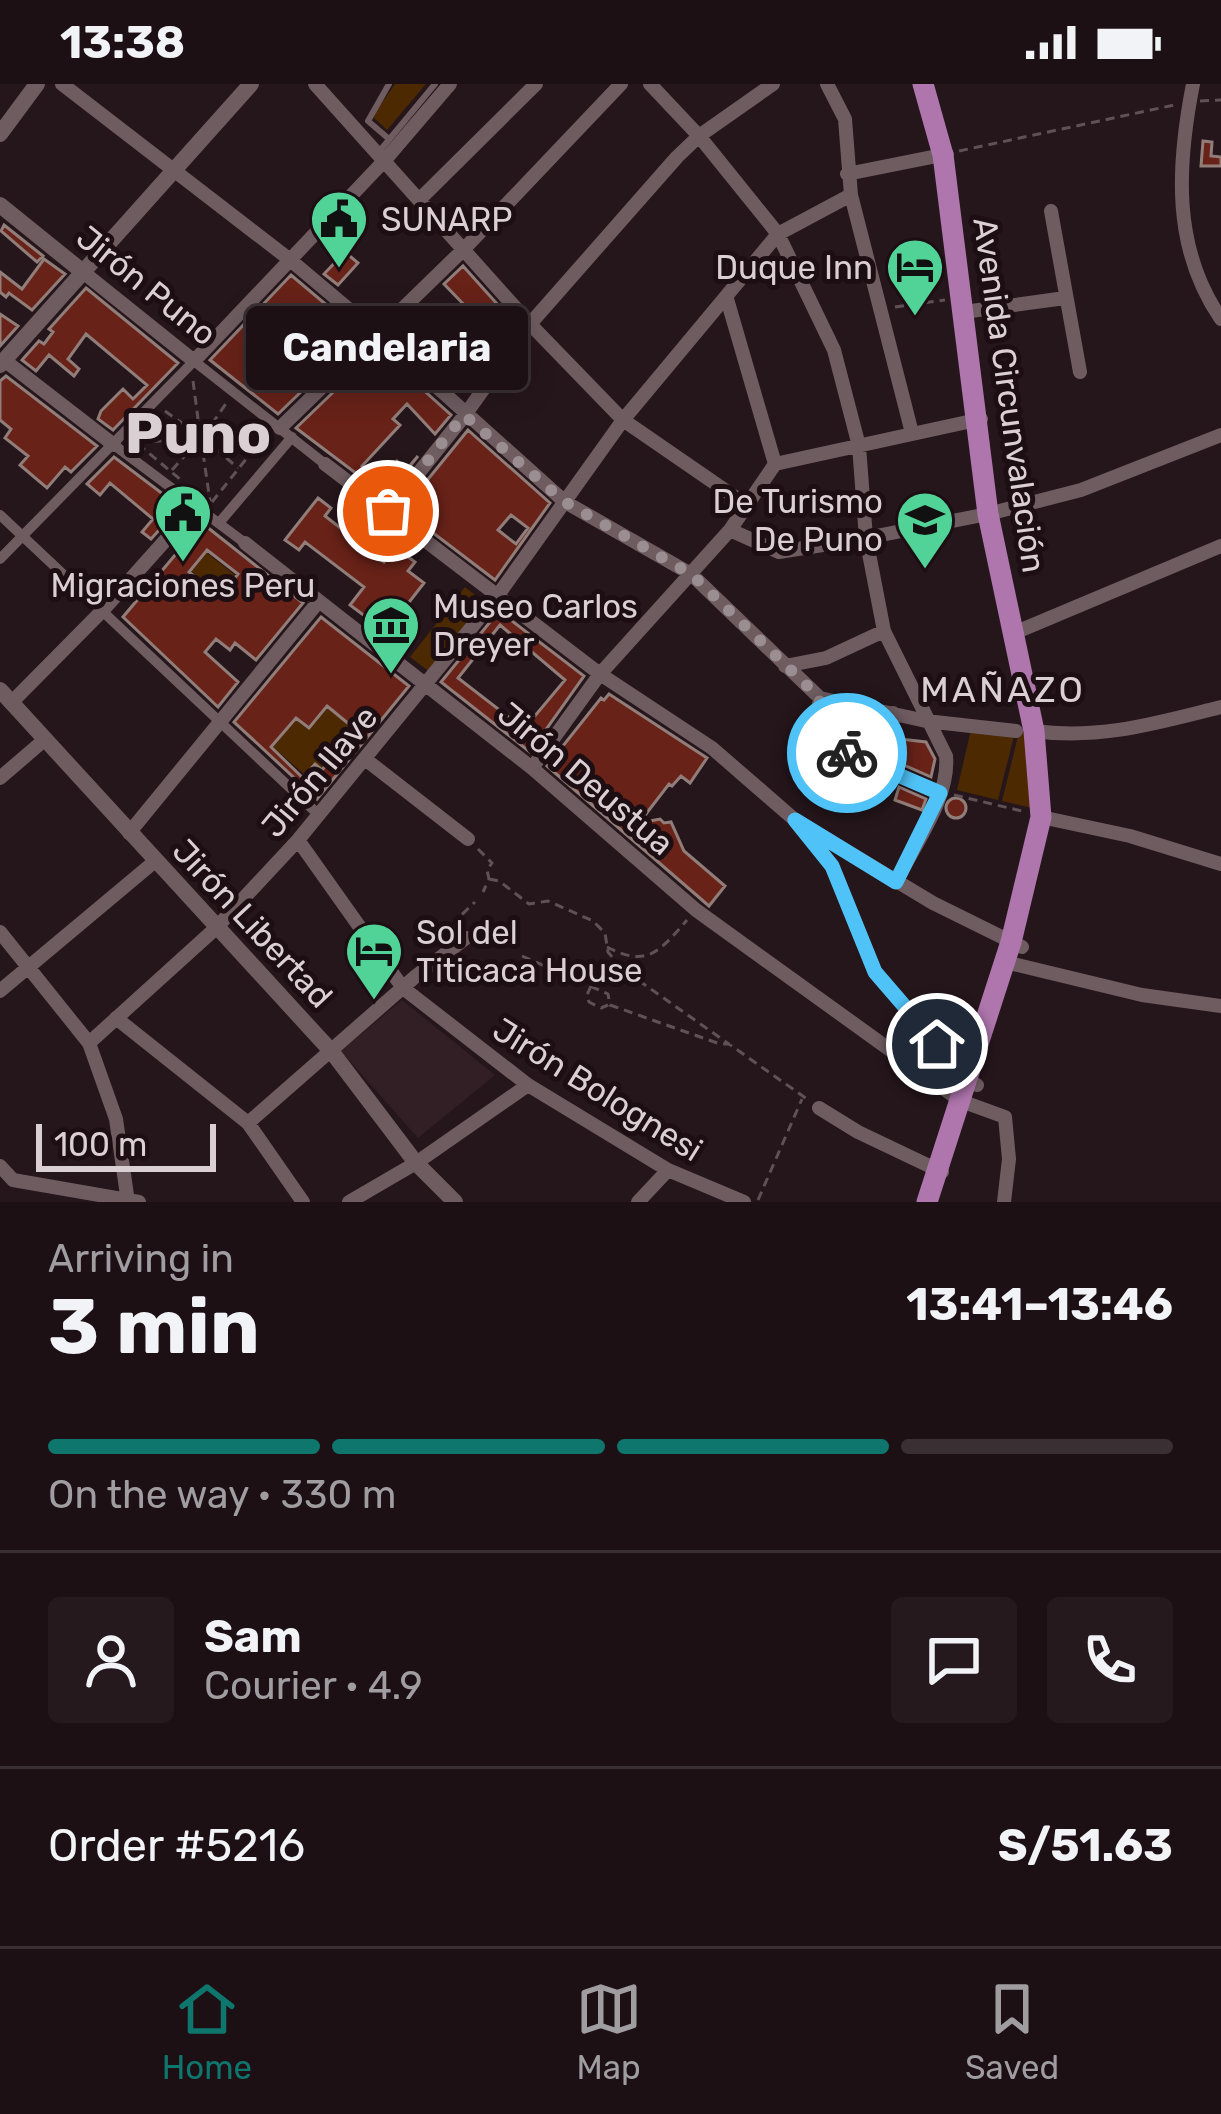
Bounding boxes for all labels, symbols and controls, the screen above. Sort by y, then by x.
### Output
text: 13:38 [60,16,185,69]
public building icon: SUNARP [308,188,370,270]
place label: SUNARP [381,200,513,239]
street label: Avenida Circunvalación [965,215,1054,575]
street label: Jirón Puno [69,217,224,353]
hotel icon: Duque Inn [884,236,946,318]
place label: Duque Inn [715,248,873,287]
callout: Candelaria [247,307,529,391]
text: Candelaria [282,325,492,371]
district label: Puno [125,400,271,467]
pin [337,460,439,562]
icon: bag [355,478,421,544]
public building icon: Migraciones Peru [152,482,214,564]
place label: De Turismo De Puno [713,482,883,559]
school or university icon: De Turismo De Puno [894,489,956,571]
place label: Migraciones Peru [51,566,315,605]
place label: Museo Carlos Dreyer [433,587,638,664]
museum icon: Museo Carlos Dreyer [360,594,422,676]
district label: MAÑAZO [920,668,1086,711]
courier [787,693,907,813]
street label: Jirón Deustua [490,694,681,863]
street label: Jirón Ilave [253,698,385,845]
icon: bike [814,720,880,786]
street label: Jirón Libertad [165,831,341,1016]
place label: Sol del Titicaca House [416,913,643,990]
hotel icon: Sol del Titicaca House [343,920,405,1002]
pin [886,993,988,1095]
street label: Jirón Bolognesi [486,1010,709,1169]
icon: home [904,1011,970,1077]
scale bar [36,1118,216,1171]
text: 100 m [54,1125,147,1164]
text: Arriving in [48,1236,234,1282]
text: 13:41–13:46 [906,1278,1173,1331]
text: 3 min [48,1280,260,1373]
text: On the way · 330 m [48,1472,396,1518]
button: person [48,1597,174,1723]
button: chat [891,1597,1017,1723]
button: phone [1047,1597,1173,1723]
text: Sam [204,1610,302,1663]
text: Courier · 4.9 [204,1663,423,1709]
text: Order #5216 [48,1819,305,1872]
text: S/51.63 [998,1819,1173,1872]
tab: Home [162,1976,252,2087]
tab: Map [576,1976,642,2087]
tab: Saved [965,1976,1059,2087]

